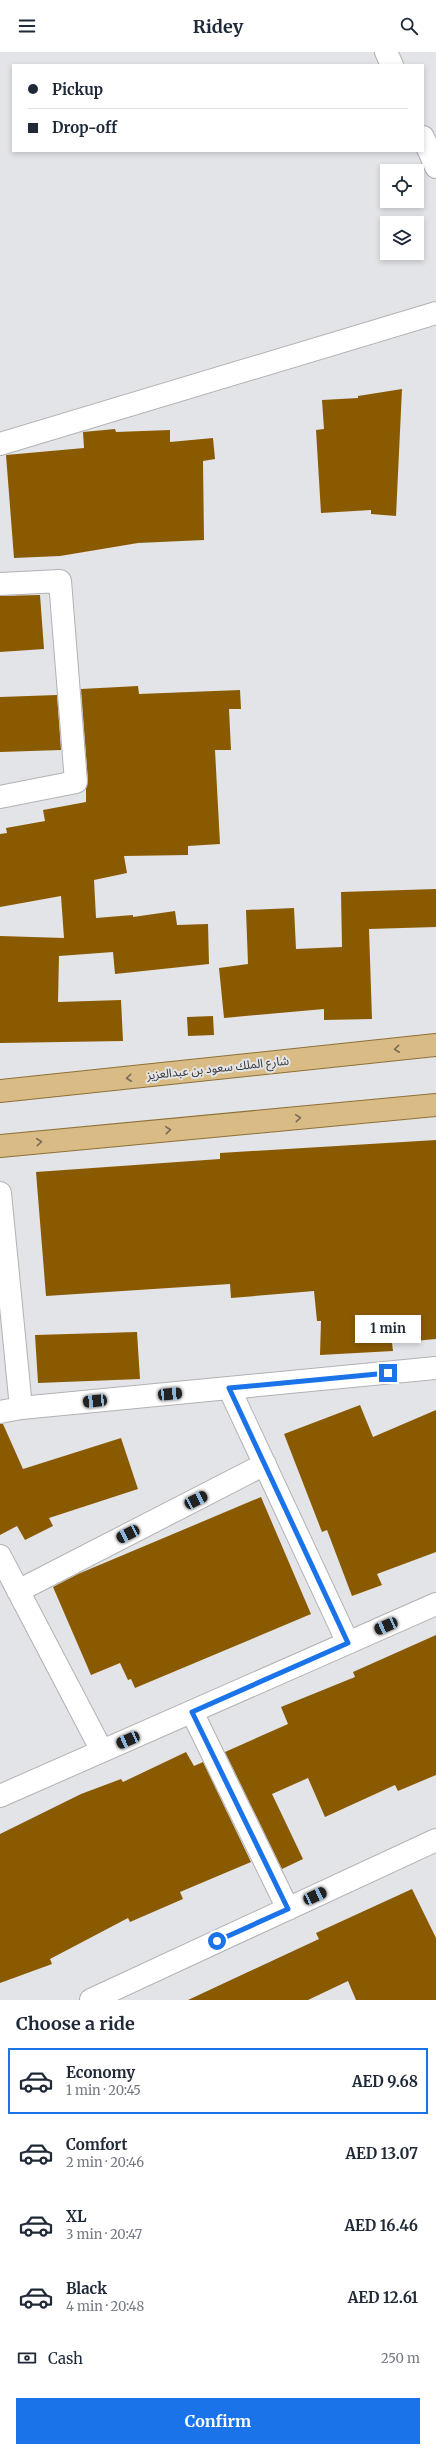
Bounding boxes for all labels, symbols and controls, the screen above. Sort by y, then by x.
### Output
icon: menu [16,15,38,37]
text: Ridey [193,15,243,38]
icon: search [398,15,420,37]
text: Pickup [52,80,103,99]
text: Drop-off [52,118,117,137]
map controls [380,164,424,260]
button: locate [380,164,424,208]
button: layers [380,216,424,260]
one-way arrow [394,1044,400,1053]
street label: شارع الملك سعود بن عبدالعزيز [145,1053,290,1085]
one-way arrow [126,1073,132,1082]
one-way arrow [295,1114,301,1123]
one-way arrow [165,1126,171,1135]
one-way arrow [36,1138,42,1147]
callout: 1 min [355,1315,421,1343]
text: 1 min [370,1320,406,1337]
route end [379,1364,397,1382]
car [158,1387,182,1401]
car [82,1394,108,1408]
car [183,1489,209,1511]
car [115,1523,141,1545]
car [373,1616,399,1636]
car [115,1730,141,1750]
car [302,1885,328,1907]
route start [208,1932,226,1950]
text: Choose a ride [16,2012,135,2035]
icon: car [18,2063,54,2099]
text: Economy [66,2063,135,2082]
text: AED 9.68 [352,2072,418,2091]
text: 1 min · 20:45 [66,2082,141,2099]
icon: car [18,2135,54,2171]
text: Comfort [66,2135,127,2154]
text: AED 13.07 [345,2144,418,2163]
text: 2 min · 20:46 [66,2154,144,2171]
icon: car [18,2207,54,2243]
text: XL [66,2207,87,2226]
text: AED 16.46 [344,2216,418,2235]
text: 3 min · 20:47 [66,2226,142,2243]
icon: car [18,2279,54,2315]
text: Black [66,2279,107,2298]
text: AED 12.61 [348,2288,418,2307]
text: 4 min · 20:48 [66,2298,144,2315]
icon: cash [16,2347,38,2369]
text: Cash [48,2349,83,2368]
text: 250 m [381,2350,420,2367]
button: Confirm [16,2398,420,2444]

